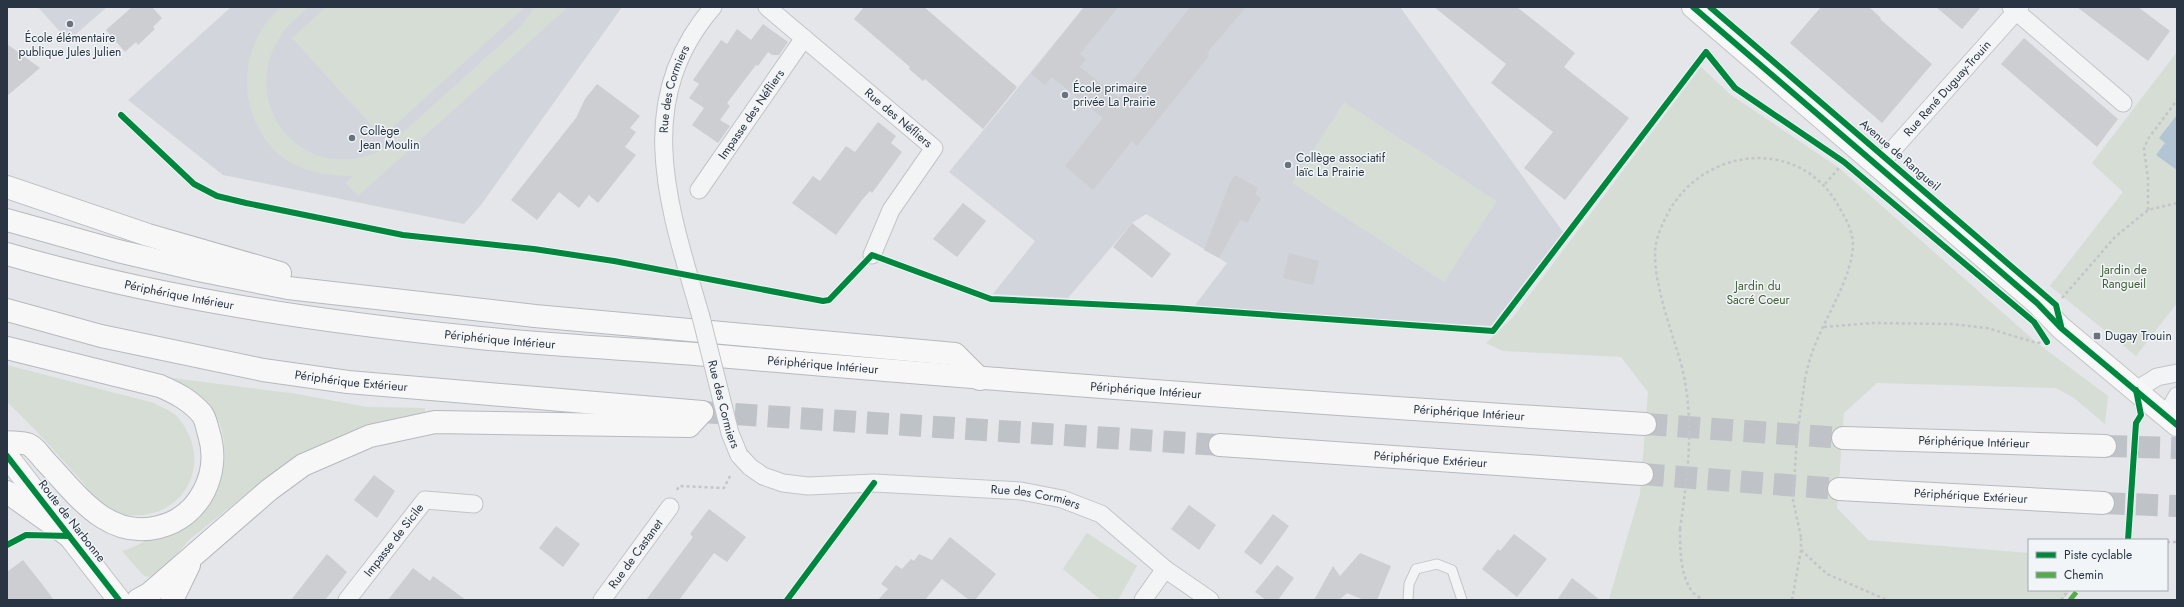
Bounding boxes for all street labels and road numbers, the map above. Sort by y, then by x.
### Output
street label: Rue René Duguay-Trouin [1899,36,1995,141]
street label: Rue des Cormiers [655,41,694,133]
street label: Impasse des Néfliers [714,65,789,163]
street label: Rue des Néfliers [860,84,937,152]
street label: Avenue de Rangueil [1856,115,1944,195]
street label: Périphérique Intérieur [123,275,236,314]
street label: Périphérique Intérieur [443,325,557,354]
street label: Périphérique Intérieur [767,351,880,379]
street label: Rue des Cormiers [703,358,744,451]
street label: Périphérique Extérieur [293,366,409,396]
street label: Périphérique Intérieur [1090,377,1203,403]
street label: Périphérique Intérieur [1413,400,1526,425]
street label: Périphérique Intérieur [1918,431,2031,453]
street label: Périphérique Extérieur [1373,447,1489,472]
street label: Route de Narbonne [34,476,110,566]
street label: Rue des Cormiers [990,480,1083,514]
street label: Périphérique Extérieur [1914,484,2029,508]
street label: Impasse de Sicile [359,500,428,581]
street label: Rue de Castanet [604,515,667,593]

